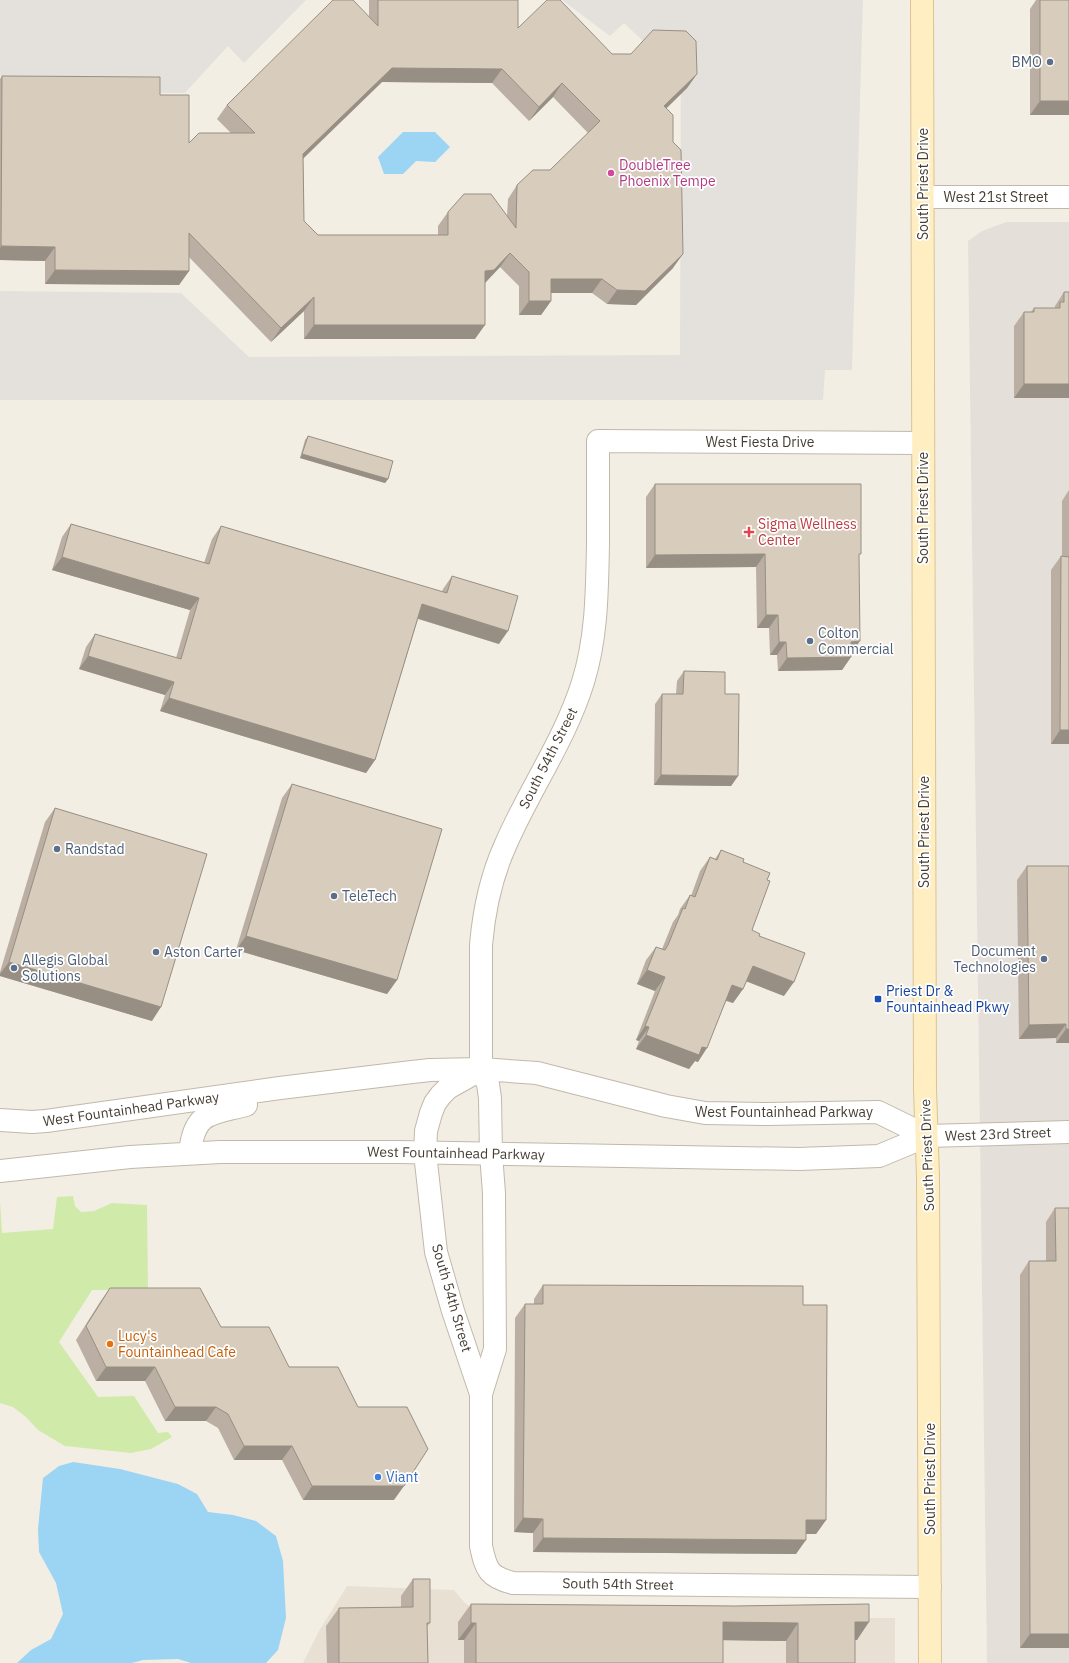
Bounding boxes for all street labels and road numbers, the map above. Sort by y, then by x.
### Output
street label: South Priest Drive [914,128,932,240]
street label: West 21st Street [943,188,1049,206]
street label: West Fiesta Drive [706,433,815,451]
street label: South Priest Drive [914,452,932,564]
street label: South 54th Street [515,704,581,812]
street label: South Priest Drive [915,776,933,888]
street label: West Fountainhead Parkway [42,1088,220,1130]
street label: South Priest Drive [916,1098,938,1211]
street label: West Fountainhead Parkway [695,1103,873,1121]
street label: West 23rd Street [944,1123,1052,1145]
street label: West Fountainhead Parkway [367,1142,545,1164]
street label: South 54th Street [428,1242,476,1354]
street label: South Priest Drive [921,1423,939,1535]
street label: South 54th Street [562,1574,674,1594]

